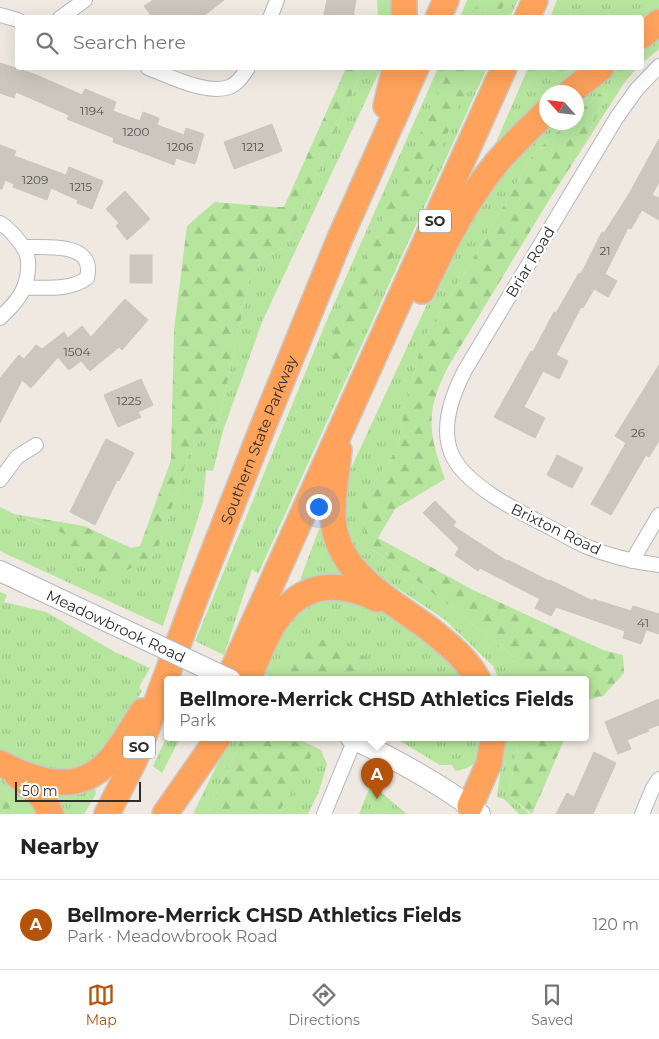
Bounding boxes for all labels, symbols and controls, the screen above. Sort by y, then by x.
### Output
search box [15,15,644,70]
icon: search [33,29,61,57]
text: Search here [73,31,186,54]
north arrow [539,85,584,130]
house number: 1194 [80,103,104,118]
house number: 1200 [122,124,150,139]
house number: 1206 [167,139,193,154]
house number: 1212 [242,139,264,154]
house number: 1209 [22,172,48,187]
house number: 1215 [70,179,92,194]
road number: SO [419,210,451,232]
street label: Briar Road [501,223,559,301]
house number: 21 [599,243,611,258]
house number: 1504 [63,344,91,359]
street label: Southern State Parkway [216,352,301,527]
house number: 1225 [117,393,142,408]
house number: 26 [631,425,645,440]
your location [306,494,332,520]
street label: Brixton Road [508,499,604,559]
street label: Meadowbrook Road [43,585,189,667]
house number: 41 [637,615,649,630]
popup [164,676,589,741]
text: Bellmore-Merrick CHSD Athletics Fields [179,688,574,711]
text: Park [179,711,216,730]
road number: SO [123,736,155,759]
pin: A [361,758,393,799]
scale bar [15,779,141,802]
text: 50 m [22,782,58,800]
text: Nearby [20,834,99,859]
text: Bellmore-Merrick CHSD Athletics Fields [67,904,461,927]
text: A [30,915,42,934]
text: 120 m [592,915,639,934]
text: Park · Meadowbrook Road [67,927,278,946]
tab: Map [86,981,117,1029]
tab: Directions [288,981,360,1029]
tab: Saved [531,981,573,1029]

